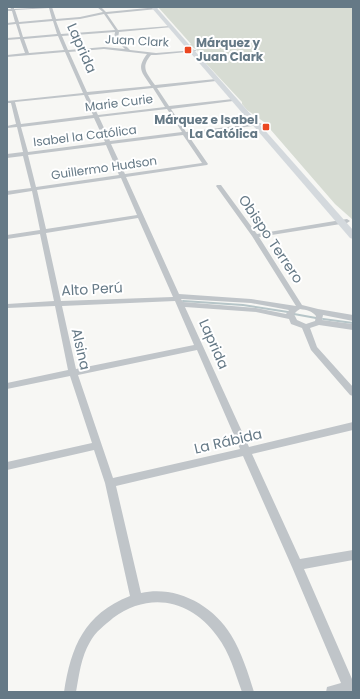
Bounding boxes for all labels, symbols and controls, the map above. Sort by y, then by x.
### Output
street label: Laprida [62,20,102,76]
street label: Juan Clark [105,30,170,51]
place label: Márquez y Juan Clark [196,34,264,65]
marker: Márquez y Juan Clark [183,45,193,55]
street label: Marie Curie [84,90,154,115]
place label: Márquez e Isabel La Católica [154,111,258,142]
street label: Isabel la Católica [32,121,138,150]
marker: Márquez e Isabel La Católica [261,122,271,132]
street label: Guillermo Hudson [50,152,158,183]
street label: Obispo Terrero [234,191,308,287]
street label: Alto Perú [61,277,123,301]
street label: Laprida [194,316,234,372]
street label: Alsina [67,326,95,372]
street label: La Rábida [192,423,264,459]

